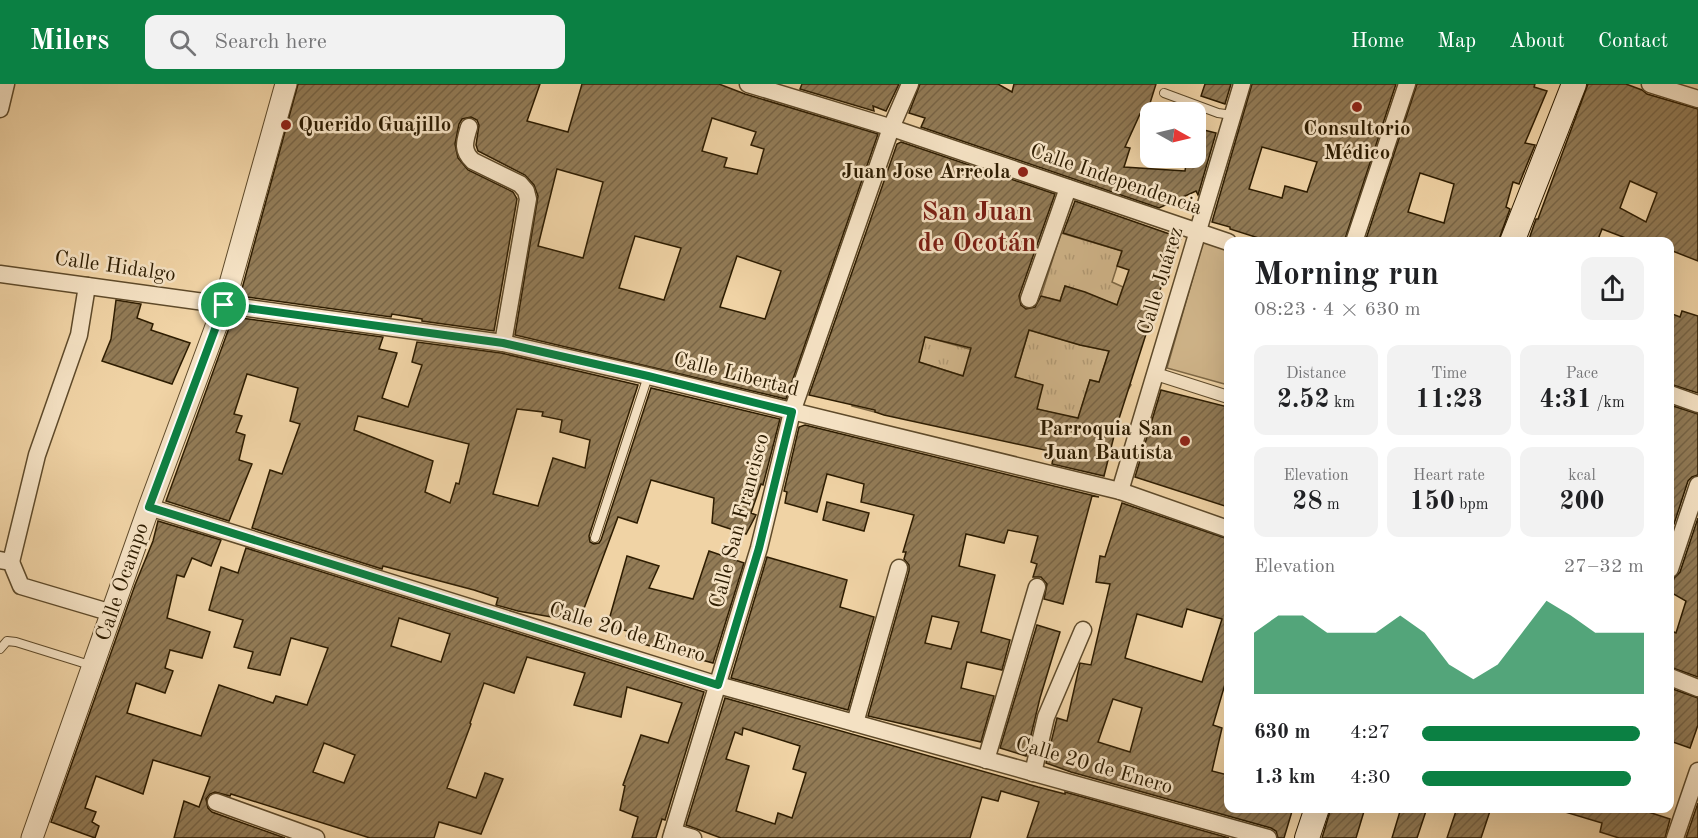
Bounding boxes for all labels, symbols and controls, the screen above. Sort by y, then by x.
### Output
search box [145,15,565,69]
icon: search [166,26,199,59]
text: Milers [30,28,109,56]
text: Search here [214,31,327,53]
text: Home [1351,31,1404,52]
text: Map [1437,31,1476,52]
text: About [1509,31,1565,52]
text: Contact [1598,31,1668,52]
marker: Consultorio Médico [1350,100,1364,114]
north arrow [1140,102,1206,168]
map controls [1140,102,1206,168]
place label: Querido Guajillo [298,115,451,136]
marker: Querido Guajillo [279,118,293,132]
place label: Consultorio Médico [1303,119,1411,164]
street label: Calle Independencia [1027,141,1205,219]
place label: Juan Jose Arreola [841,162,1011,183]
marker: Juan Jose Arreola [1016,165,1030,179]
district label: San Juan de Ocotán [918,199,1036,257]
street label: Calle Juárez [1135,224,1187,338]
street label: Calle Hidalgo [53,248,177,286]
button: share [1581,257,1644,320]
text: Morning run [1254,259,1439,292]
pin [198,279,249,330]
icon: arrive [207,288,240,321]
text: 08:23 · 4 × 630 m [1254,300,1421,320]
street label: Calle Libertad [671,349,801,401]
text: Distance [1286,366,1346,382]
text: Time [1431,366,1467,382]
text: Pace [1566,366,1598,382]
text: 2.52 [1277,387,1330,413]
text: 11:23 [1415,387,1483,413]
text: 4:31 [1539,387,1592,413]
text: km [1330,395,1355,411]
text: /km [1592,395,1625,411]
place label: Parroquia San Juan Bautista [1039,419,1173,464]
street label: Calle San Francisco [707,431,773,611]
marker: Parroquia San Juan Bautista [1178,434,1192,448]
text: Elevation [1283,468,1349,484]
text: Heart rate [1413,468,1485,484]
text: kcal [1568,468,1596,484]
text: 28 [1292,489,1322,515]
text: 150 [1410,489,1455,515]
text: 200 [1559,489,1605,515]
text: m [1322,497,1340,513]
text: bpm [1455,497,1488,513]
street label: Calle Ocampo [93,520,153,644]
text: Elevation [1254,557,1335,577]
text: 27–32 m [1564,557,1644,577]
street label: Calle 20 de Enero [546,599,708,667]
text: 630 m [1254,723,1310,743]
text: 4:27 [1350,723,1390,743]
street label: Calle 20 de Enero [1013,733,1175,799]
text: 1.3 km [1254,768,1316,788]
text: 4:30 [1350,768,1390,788]

